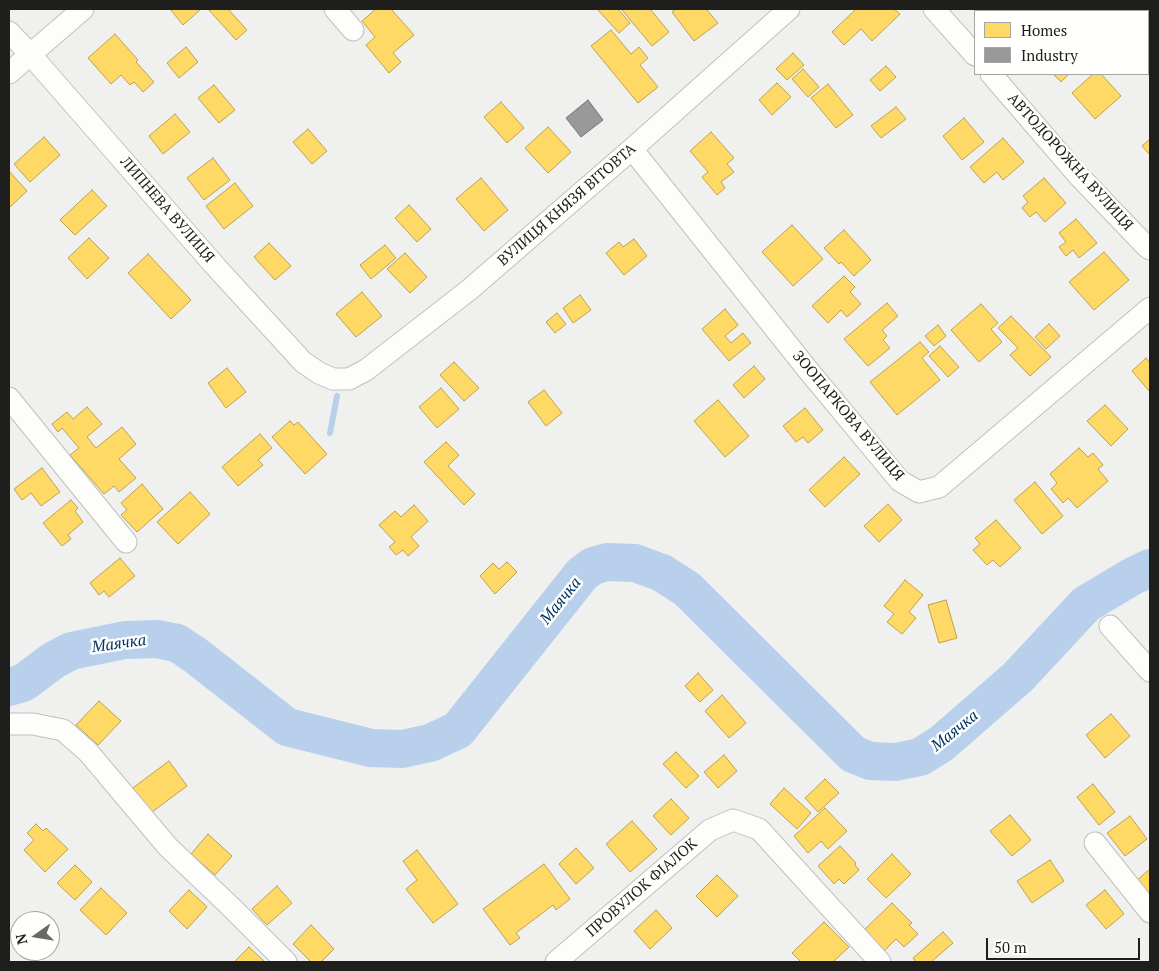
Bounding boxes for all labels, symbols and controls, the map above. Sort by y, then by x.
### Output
legend [974,10,1149,75]
text: Homes [1021,20,1067,40]
text: Industry [1021,45,1078,65]
street label: АВТОДОРОЖНА ВУЛИЦЯ [1003,90,1137,234]
street label: ВУЛИЦЯ КНЯЗЯ ВІТОВТА [494,140,640,270]
street label: ЛИПНЕВА ВУЛИЦЯ [116,153,218,267]
street label: ЗООПАРКОВА ВУЛИЦЯ [788,347,908,485]
water label: Маячка [536,574,586,628]
water label: Маячка [91,631,147,657]
water label: Маячка [928,706,982,756]
street label: ПРОВУЛОК ФІАЛОК [583,835,701,941]
north arrow [10,911,60,961]
scale bar [989,928,1143,960]
text: N [10,932,31,947]
text: 50 m [994,937,1027,957]

